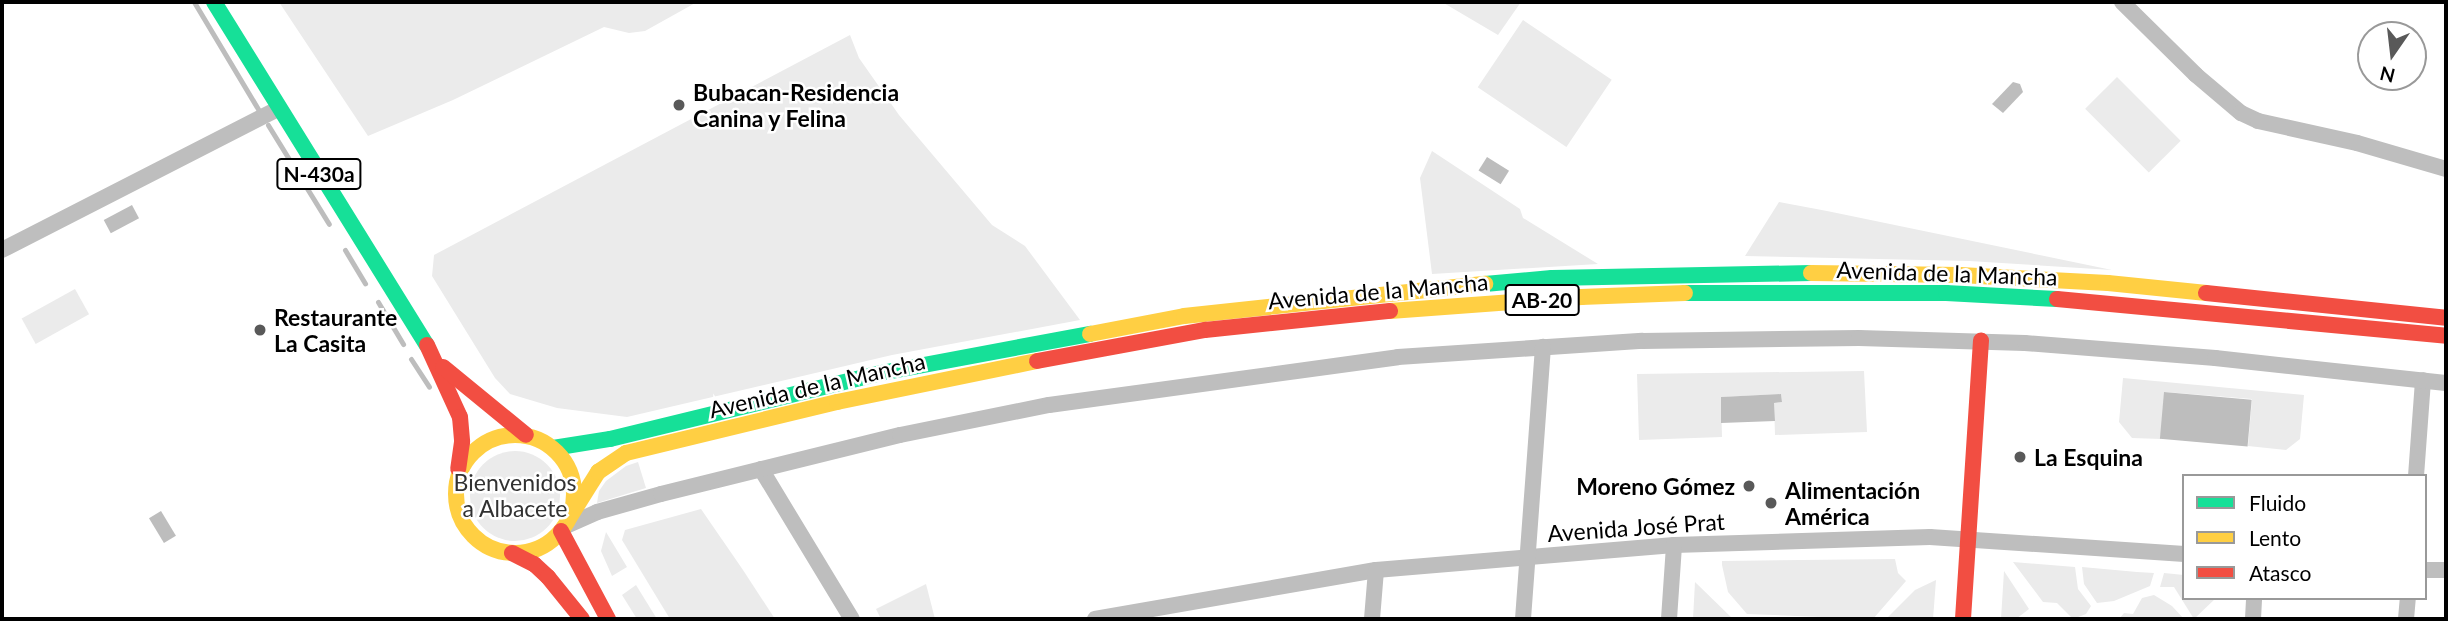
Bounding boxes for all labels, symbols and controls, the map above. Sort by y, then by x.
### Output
north arrow [2357,21,2427,91]
text: N [2377,62,2397,88]
place label: Bubacan-Residencia Canina y Felina [693,78,899,132]
marker: Bubacan-Residencia Canina y Felina [671,97,687,113]
road number: N-430a [275,156,363,192]
street label: Avenida de la Mancha [1836,255,2058,291]
street label: Avenida de la Mancha [1267,268,1489,314]
road number: AB-20 [1504,282,1580,318]
place label: Restaurante La Casita [274,303,397,357]
marker: Restaurante La Casita [252,322,268,338]
street label: Avenida de la Mancha [706,347,928,423]
place label: La Esquina [2034,443,2143,471]
marker: La Esquina [2012,449,2028,465]
park label: Bienvenidos a Albacete [454,468,576,522]
place label: Moreno Gómez [1576,472,1735,500]
legend [2182,474,2427,600]
place label: Alimentación América [1785,476,1920,530]
marker: Moreno Gómez [1741,478,1757,494]
text: Fluido [2249,490,2306,515]
marker: Alimentación América [1763,495,1779,511]
street label: Avenida José Prat [1546,507,1726,547]
text: Lento [2249,525,2301,550]
text: Atasco [2249,560,2311,585]

